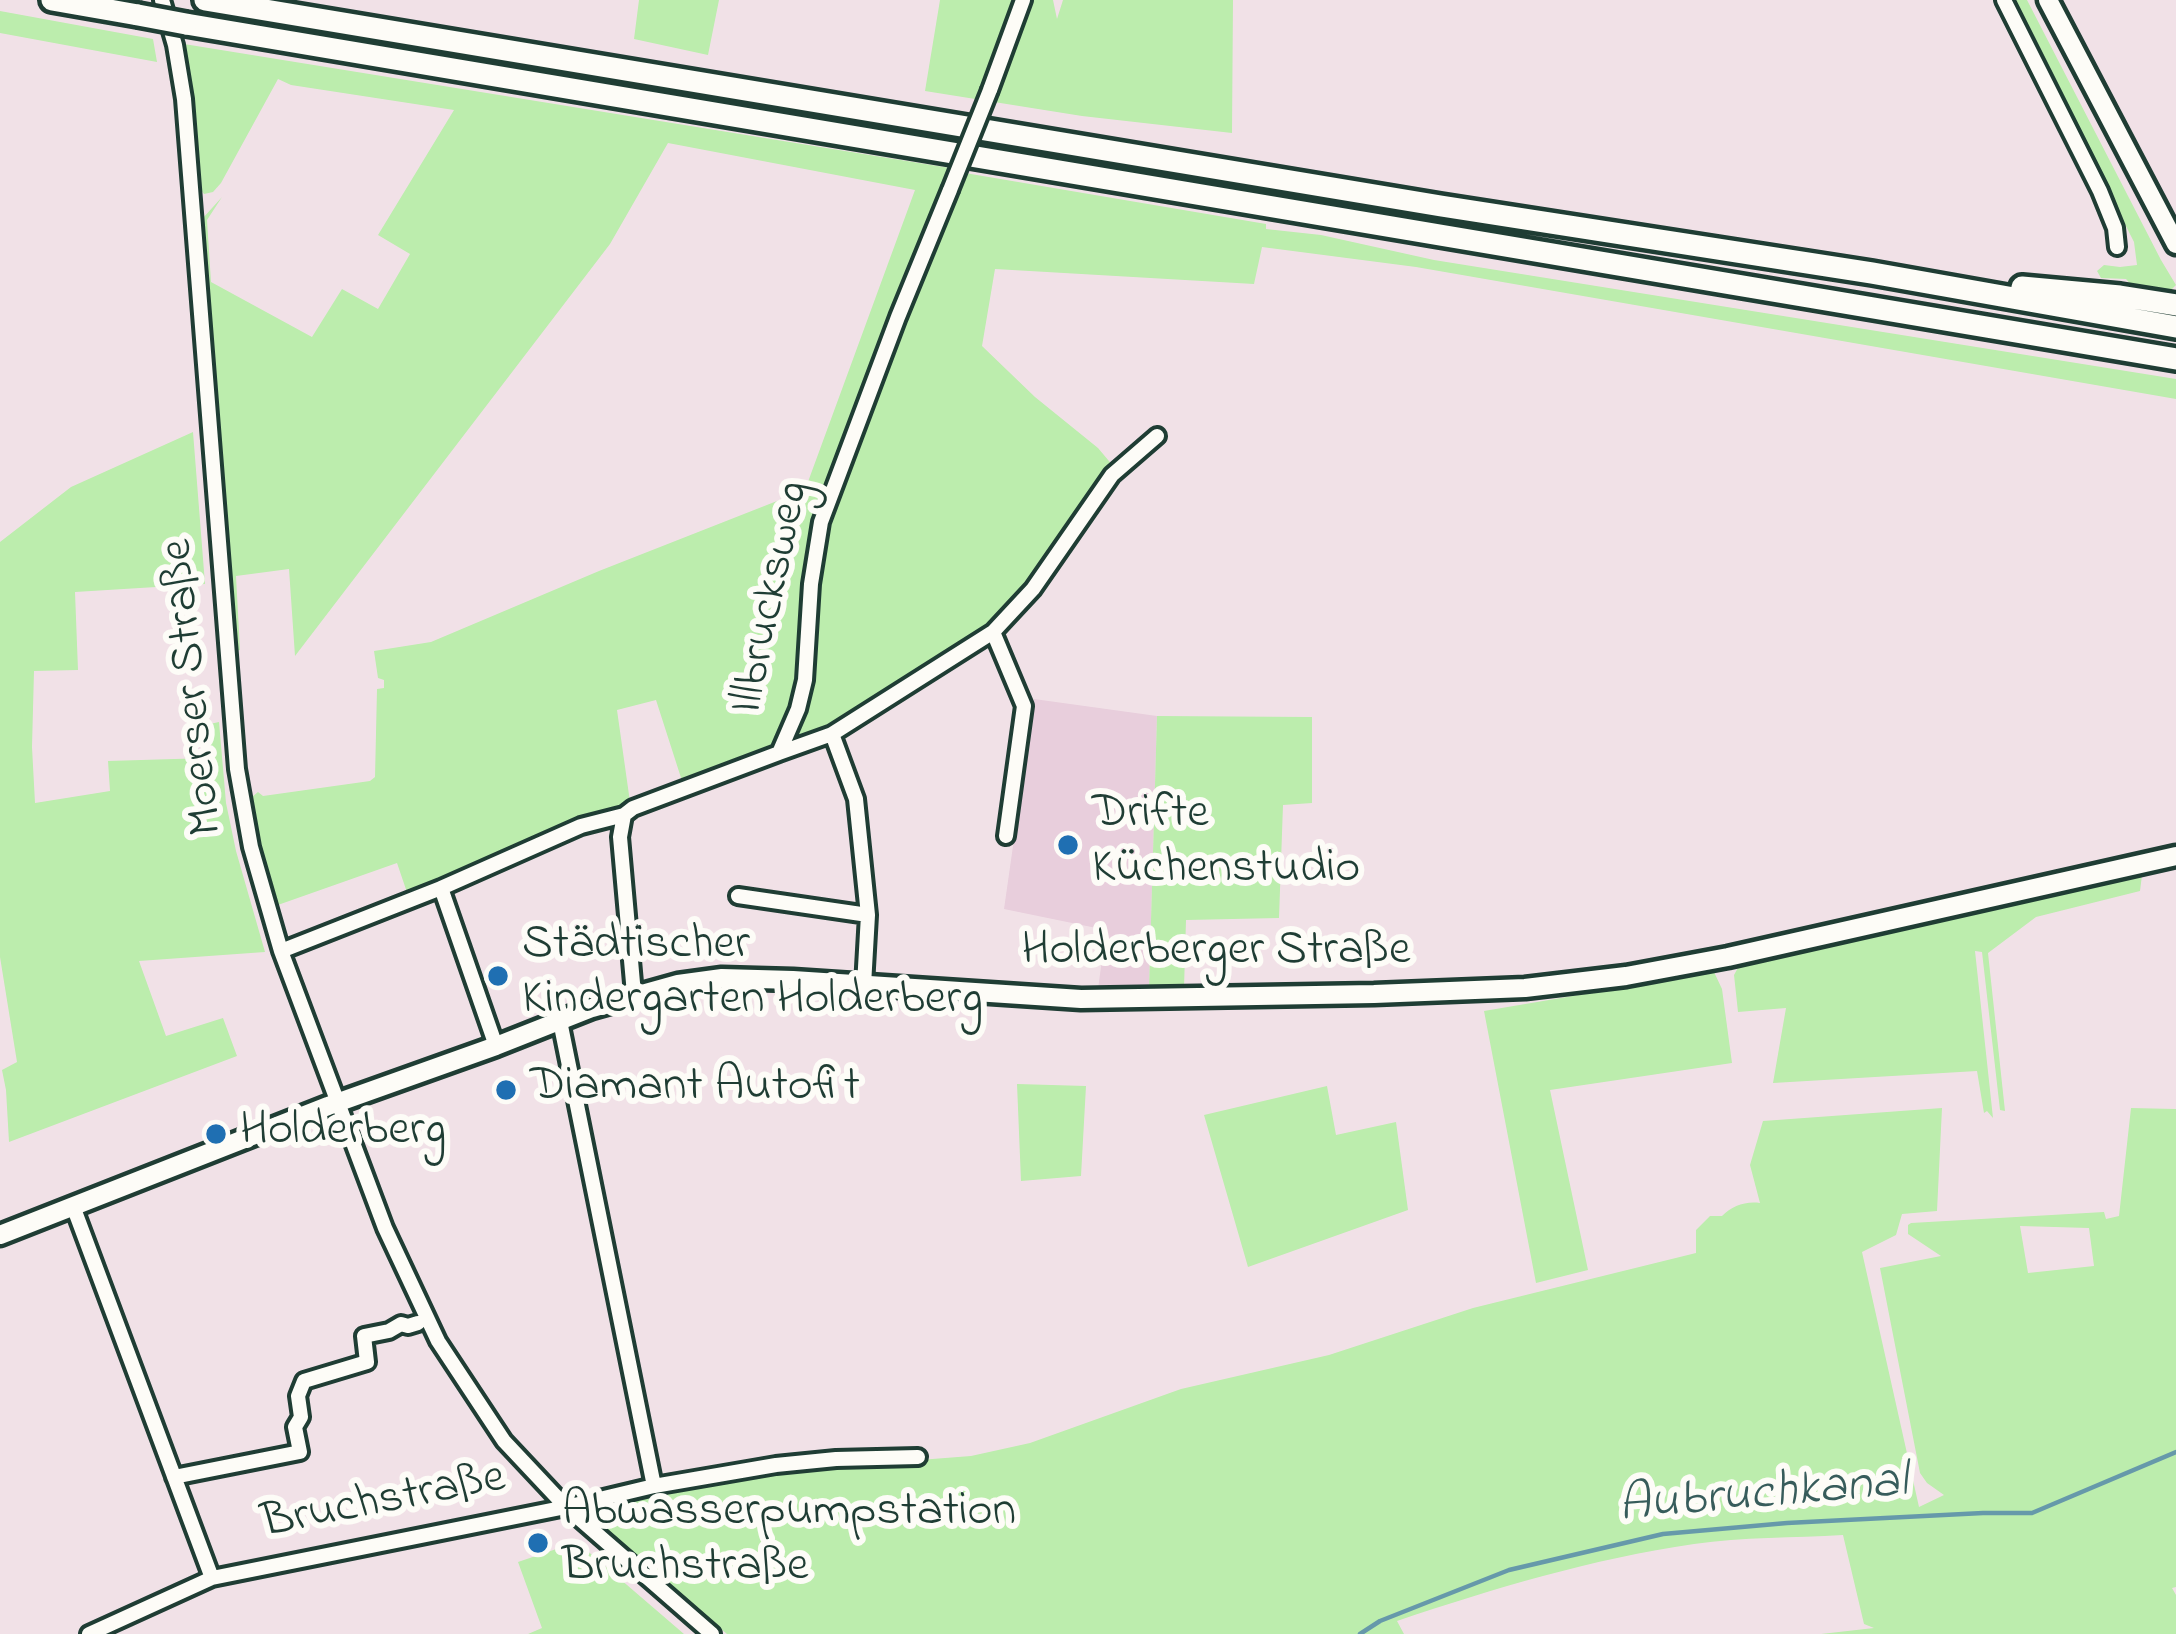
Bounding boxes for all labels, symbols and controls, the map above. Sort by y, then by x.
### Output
street label: Illbrucksweg [721,476,827,720]
street label: Moerser Straße [152,536,240,838]
place label: Drifte Küchenstudio [1092,788,1360,901]
marker: Drifte Küchenstudio [1055,832,1081,858]
place label: Städtischer Kindergarten Holderberg [522,919,983,1032]
street label: Holderberger Straße [1022,925,1410,983]
marker: Städtischer Kindergarten Holderberg [485,963,511,989]
place label: Diamant Autofit [530,1061,860,1119]
marker: Diamant Autofit [493,1077,519,1103]
place label: Holderberg [240,1105,446,1163]
marker: Holderberg [203,1121,229,1147]
street label: Bruchstraße [257,1452,511,1556]
water label: Aubruchkanal [1616,1455,1910,1541]
place label: Abwasserpumpstation Bruchstraße [562,1486,1016,1599]
marker: Abwasserpumpstation Bruchstraße [525,1530,551,1556]

